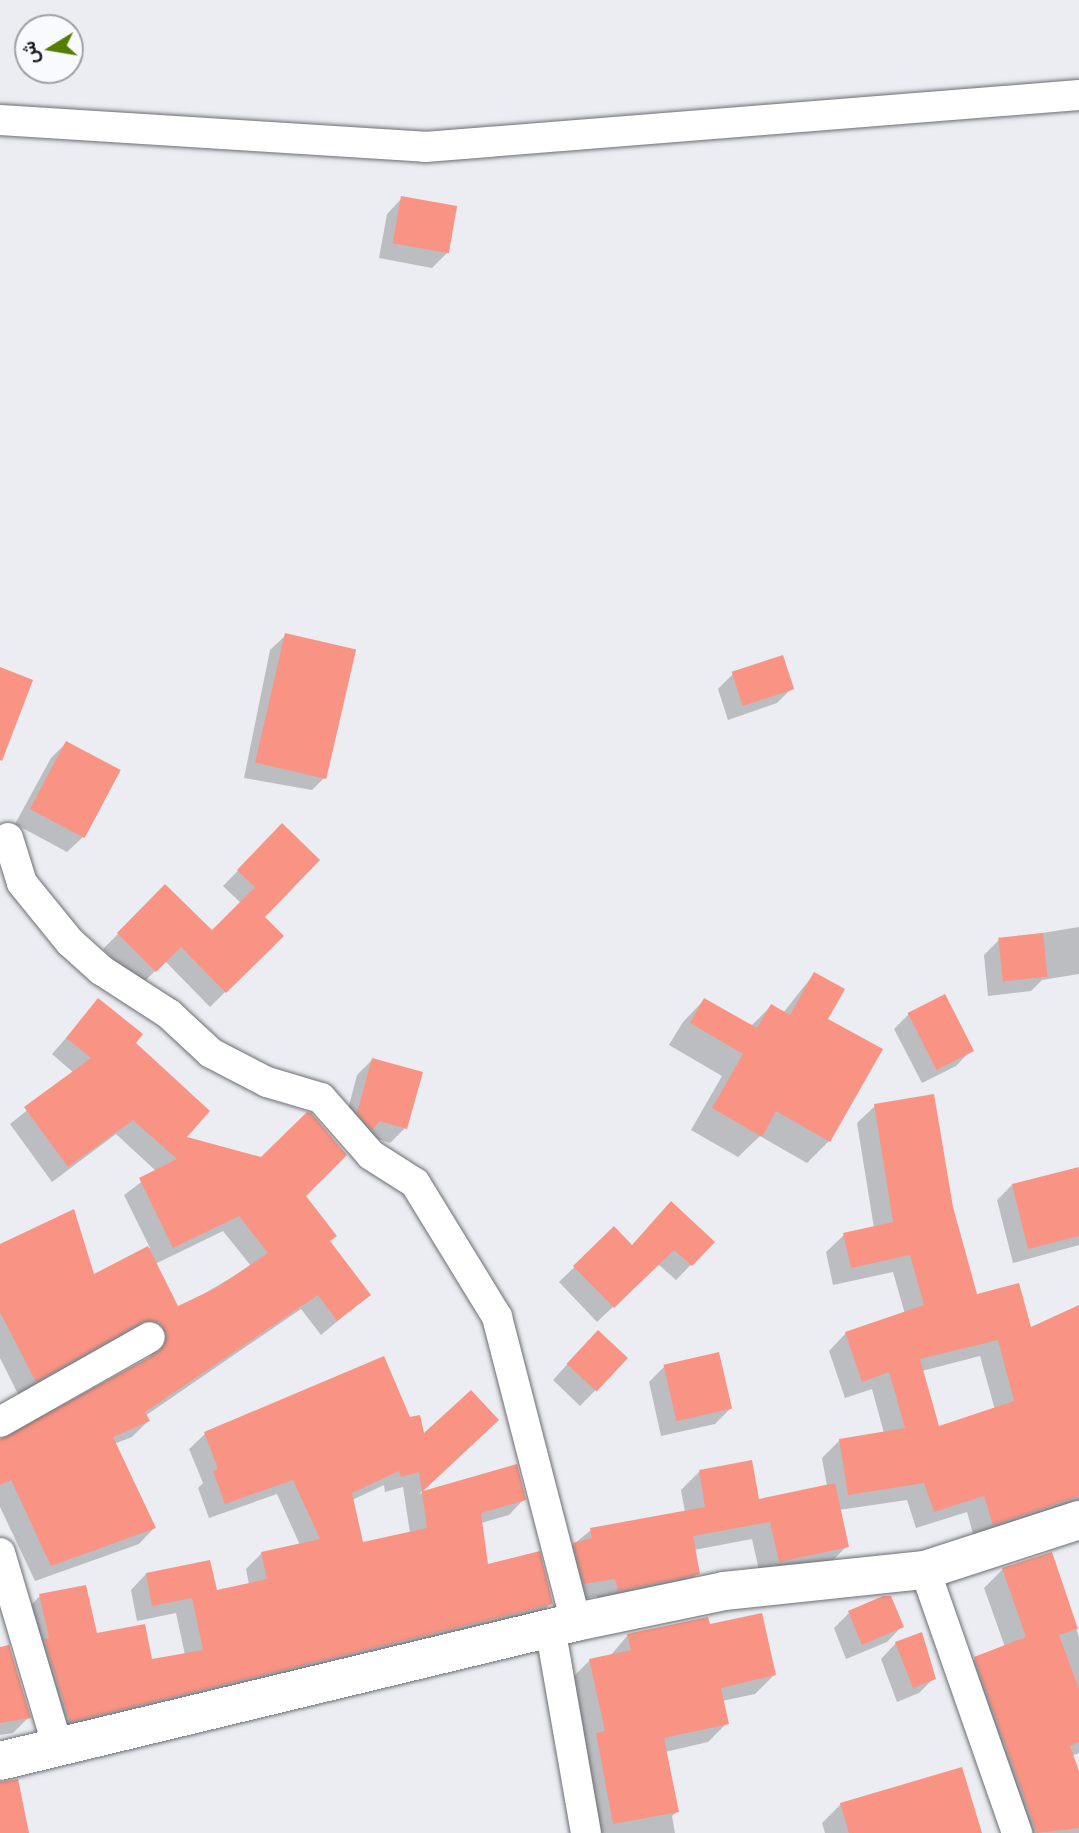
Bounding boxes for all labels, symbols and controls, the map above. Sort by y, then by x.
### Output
north arrow [14,14,84,84]
text: ش [16,39,43,66]

